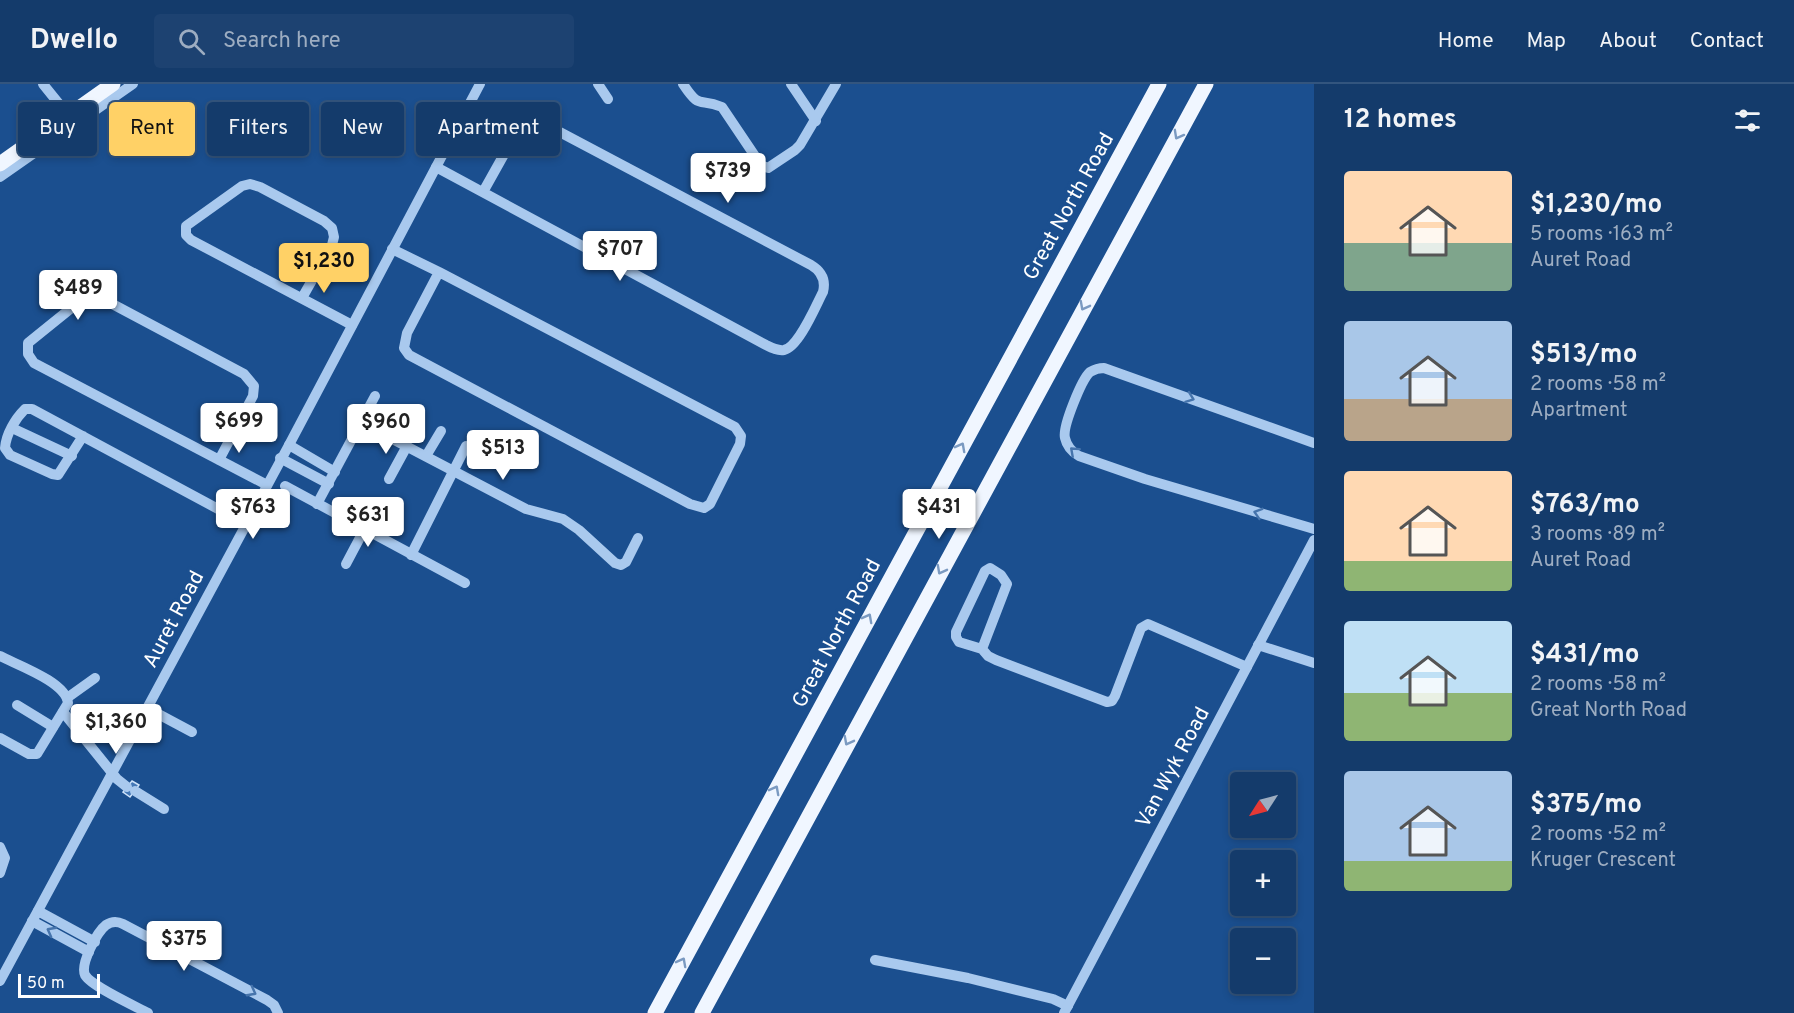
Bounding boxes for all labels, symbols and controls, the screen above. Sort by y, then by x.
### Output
search box [154,14,574,68]
text: Dwello [30,23,118,59]
icon: search [175,25,208,58]
text: Search here [223,28,341,55]
text: Home [1438,28,1494,55]
text: Map [1527,28,1566,55]
text: About [1599,28,1657,55]
text: Contact [1690,28,1764,55]
chip: Buy [18,102,97,156]
chip: Rent [109,102,195,156]
chip: Filters [207,102,309,156]
chip: New [321,102,404,156]
chip: Apartment [416,102,560,156]
text: 12 homes [1344,104,1457,137]
icon: filters [1731,104,1764,137]
street label: Great North Road [1018,128,1121,285]
one-way arrow [1174,129,1185,139]
pin: $739 [692,153,764,204]
text: $739 [705,159,751,185]
text: $1,230/mo [1530,189,1662,222]
icon: home [1392,195,1464,267]
text: 5 rooms · 163 m² [1530,222,1673,248]
pin: $707 [584,231,656,282]
text: $707 [597,237,643,263]
pin: $1,230 [275,243,373,294]
text: Auret Road [1530,248,1631,274]
text: $1,230 [293,249,355,275]
pin: $489 [42,270,114,321]
text: $489 [53,276,103,302]
one-way arrow [1080,300,1091,310]
text: $513/mo [1530,339,1637,372]
icon: home [1392,345,1464,417]
text: 2 rooms · 58 m² [1530,372,1666,398]
one-way arrow [1185,390,1195,403]
text: Apartment [1530,398,1628,424]
pin: $699 [203,403,275,454]
pin: $960 [350,404,422,455]
text: $699 [215,409,263,435]
text: $960 [361,410,411,436]
pin: $513 [467,430,539,481]
text: $513 [481,436,525,462]
one-way arrow [954,443,965,453]
one-way arrow [1070,447,1081,458]
pin: $763 [217,489,289,540]
pin: $431 [903,489,975,540]
text: $763/mo [1530,489,1640,522]
text: $763 [230,495,276,521]
text: $431 [917,495,961,521]
icon: home [1392,495,1464,567]
pin: $631 [332,497,404,548]
text: $631 [346,503,390,529]
one-way arrow [1253,508,1264,520]
text: 3 rooms · 89 m² [1530,522,1665,548]
text: Auret Road [1530,548,1631,574]
street label: Great North Road [787,555,888,713]
one-way arrow [937,564,948,574]
street label: Auret Road [137,566,211,673]
one-way arrow [861,614,872,625]
text: $431/mo [1530,639,1640,672]
icon: home [1392,645,1464,717]
text: 2 rooms · 58 m² [1530,672,1666,698]
text: Great North Road [1530,698,1687,724]
street label: Van Wyk Road [1130,703,1216,833]
pin: $1,360 [67,704,165,755]
text: $1,360 [85,710,147,736]
one-way arrow [844,735,855,746]
north arrow [1230,772,1296,838]
map controls [1230,772,1296,994]
one-way arrow [768,786,779,796]
text: $375/mo [1530,789,1642,822]
icon: home [1392,795,1464,867]
text: 2 rooms · 52 m² [1530,822,1666,848]
text: Kruger Crescent [1530,848,1676,874]
button: + [1230,850,1296,916]
pin: $375 [148,921,220,972]
one-way arrow [47,927,57,938]
text: $375 [161,927,207,953]
button: − [1230,928,1296,994]
one-way arrow [675,957,686,968]
scale bar [18,971,100,998]
text: 50 m [27,974,65,994]
one-way arrow [246,985,256,996]

